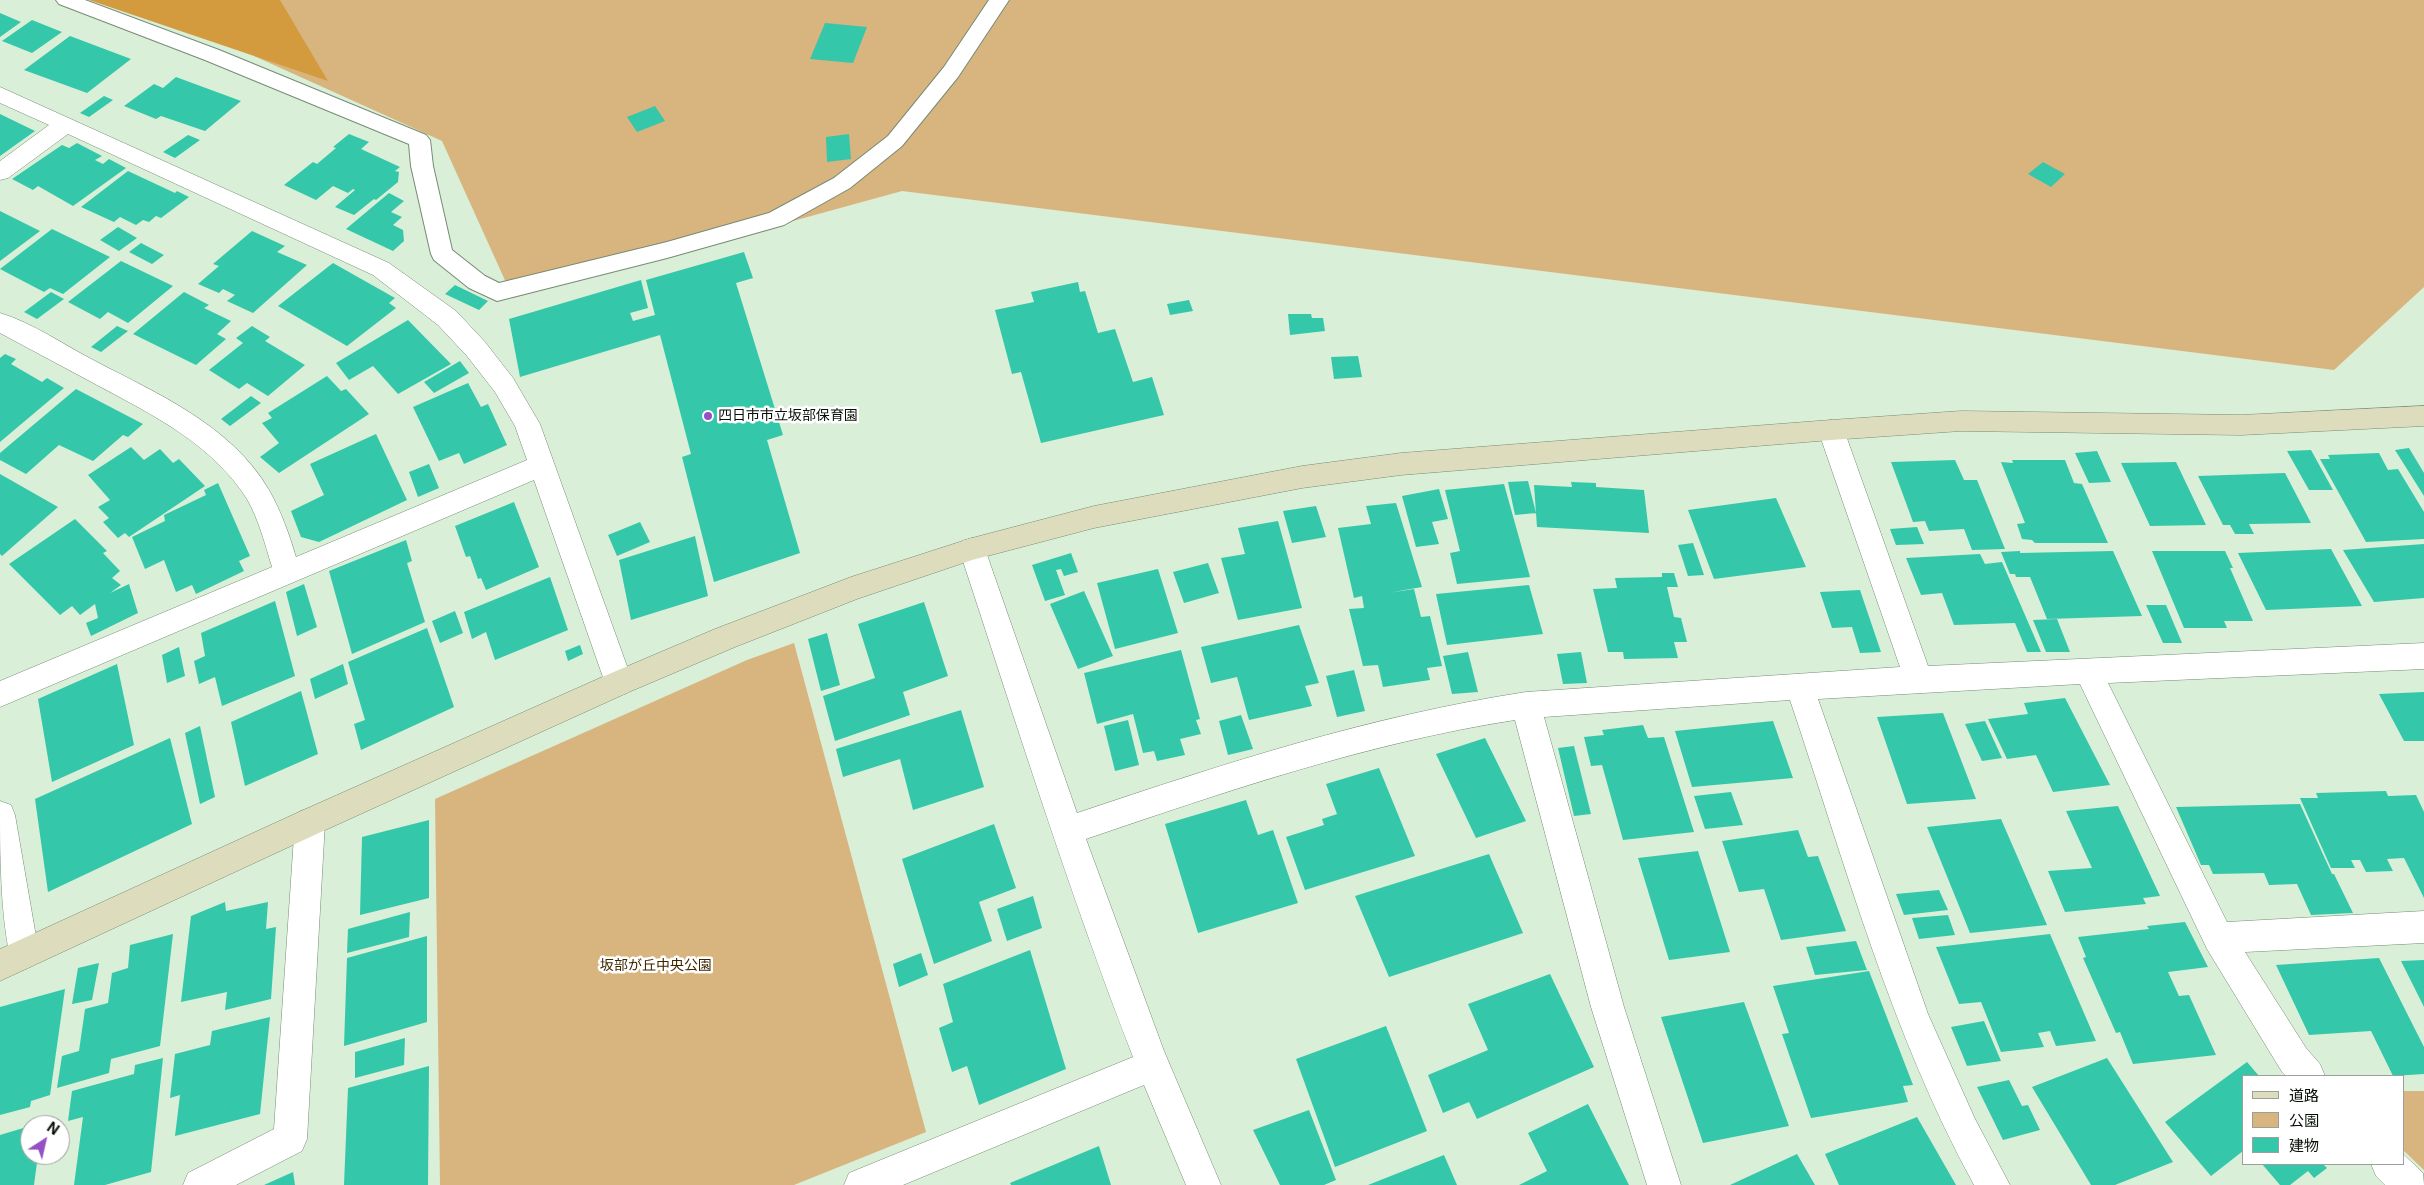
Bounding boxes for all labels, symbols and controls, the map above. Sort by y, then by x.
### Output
place label: 四日市市立坂部保育園 [718,408,858,424]
marker: 四日市市立坂部保育園 [702,410,714,422]
park label: 坂部が丘中央公園 [600,958,712,974]
legend [2242,1075,2404,1165]
text: 道路 [2289,1086,2319,1105]
text: 公園 [2289,1111,2319,1130]
north arrow [20,1115,70,1165]
text: N [44,1118,63,1138]
text: 建物 [2289,1136,2319,1155]

